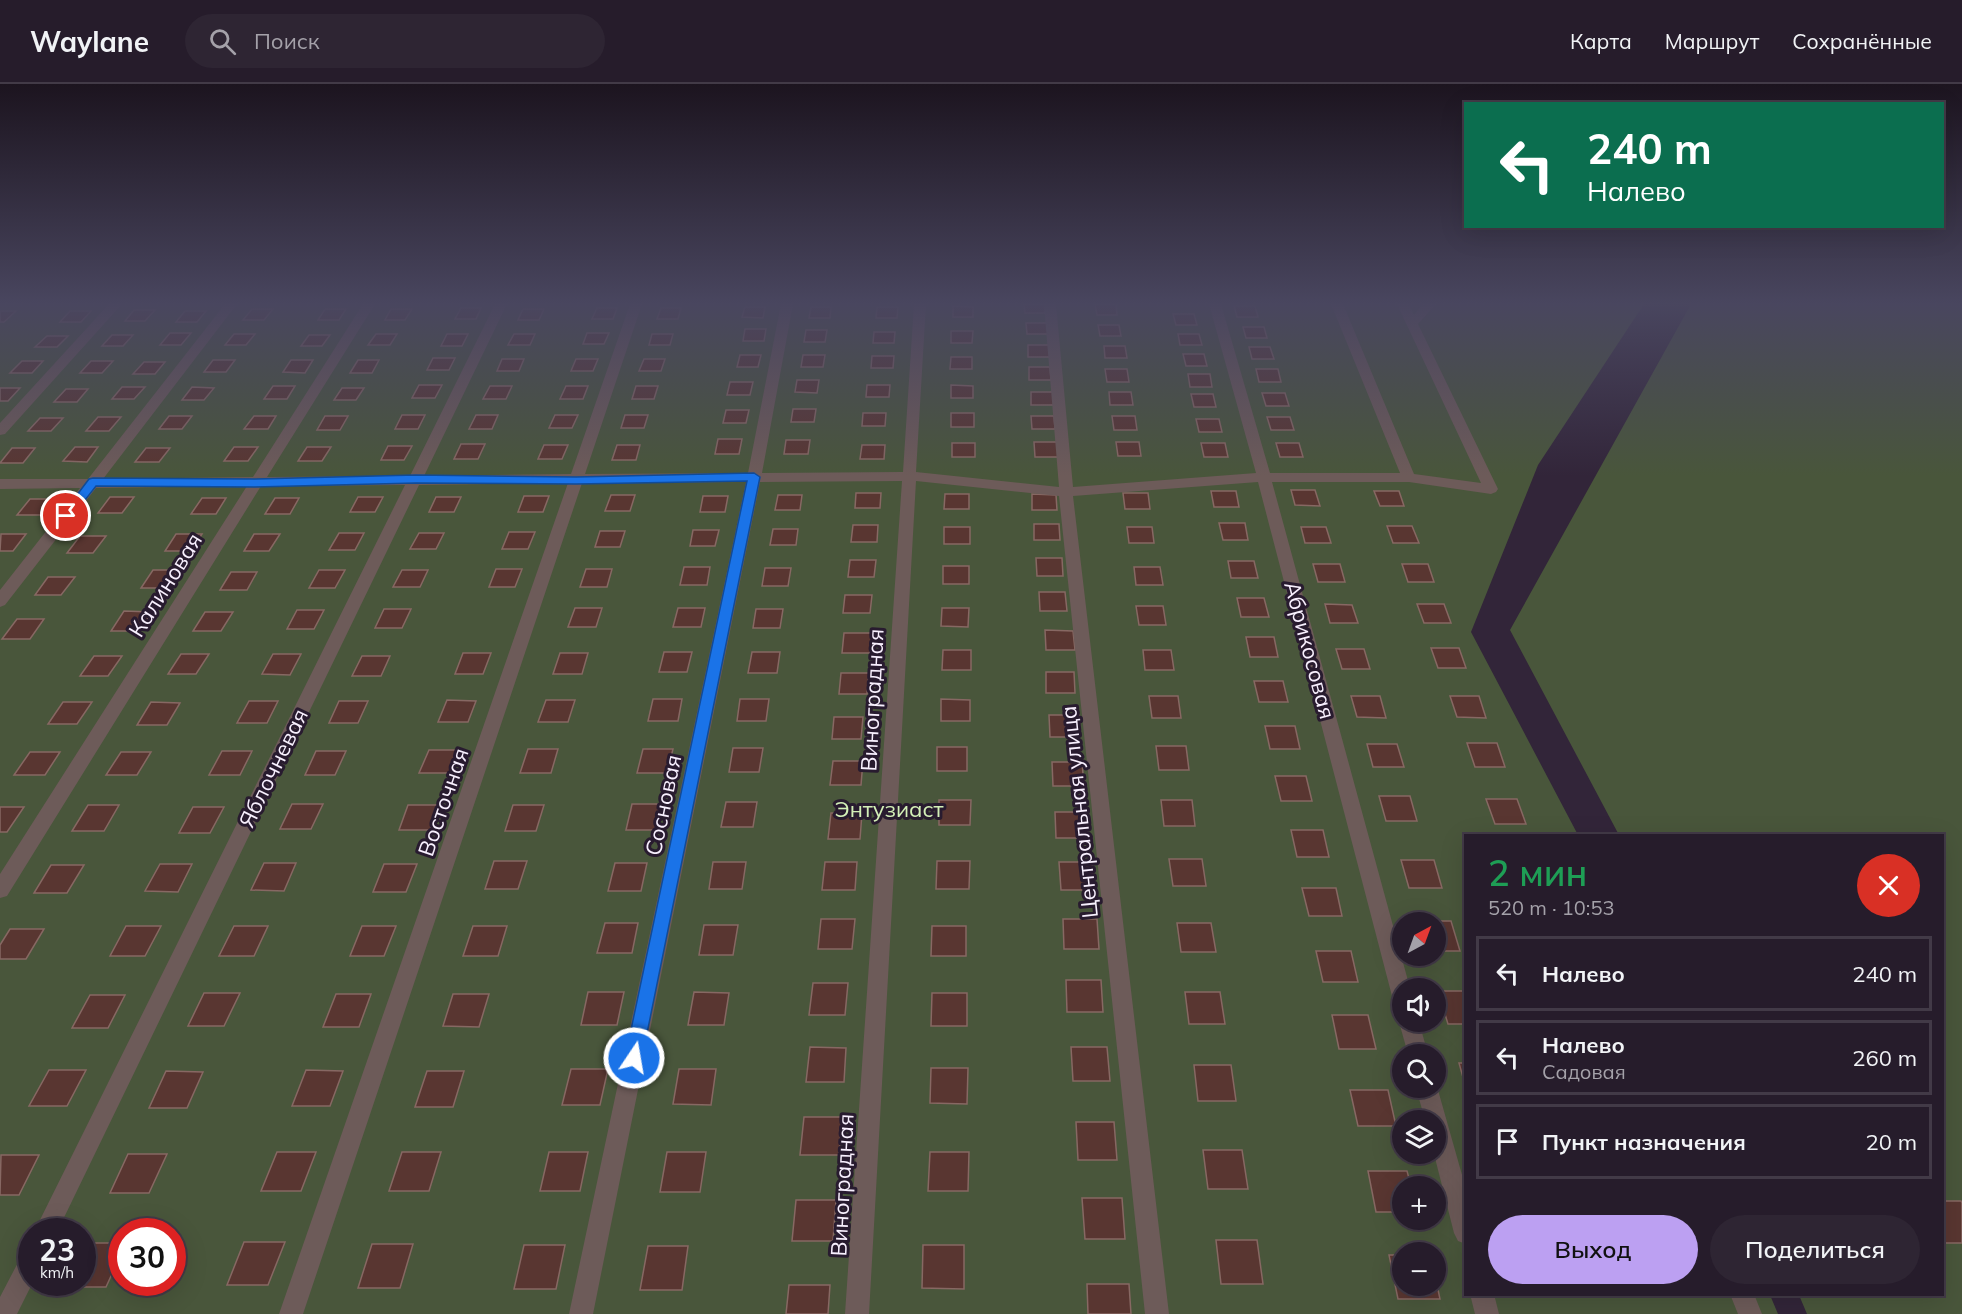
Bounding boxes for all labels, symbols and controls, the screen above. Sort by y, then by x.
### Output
search box [185,14,605,68]
text: Waylane [30,24,149,59]
icon: search [206,25,239,58]
text: Поиск [254,27,320,55]
text: Карта [1570,28,1632,54]
text: Маршрут [1665,28,1759,54]
text: Сохранённые [1792,28,1932,54]
text: 240 m [1587,122,1712,175]
icon: left [1488,126,1566,204]
text: Налево [1587,174,1686,208]
pin [40,490,91,541]
icon: arrive [49,499,82,532]
street label: Калиновая [122,528,208,642]
street label: Абрикосовая [1278,578,1342,722]
street label: Виноградная [854,628,890,772]
street label: Яблочневая [232,704,314,832]
street label: Центральная улица [1054,704,1104,920]
street label: Восточная [411,744,475,860]
street label: Сосновая [639,752,687,858]
park label: Энтузиаст [834,795,944,823]
text: 2 мин [1488,850,1587,895]
button: close [1857,854,1920,917]
text: 520 m · 10:53 [1488,895,1614,920]
north arrow [1392,912,1446,966]
map controls [1392,912,1446,1296]
icon: left [1491,957,1524,990]
text: Налево [1542,960,1625,988]
text: 240 m [1852,960,1917,988]
button: sound [1392,978,1446,1032]
position arrow [602,1026,666,1090]
text: Налево [1542,1031,1625,1059]
icon: left [1491,1041,1524,1074]
button: search [1392,1044,1446,1098]
text: 260 m [1852,1044,1917,1072]
text: Садовая [1542,1059,1626,1084]
button: layers [1392,1110,1446,1164]
street label: Виноградная [824,1113,860,1257]
icon: arrive [1491,1125,1524,1158]
text: Пункт назначения [1542,1128,1746,1156]
text: 20 m [1866,1128,1917,1156]
button: + [1392,1176,1446,1230]
button: Выход [1488,1215,1698,1284]
button: Поделиться [1710,1215,1920,1284]
speed limit sign: 30 [108,1218,186,1296]
text: 23 [39,1231,75,1269]
button: − [1392,1242,1446,1296]
text: km/h [40,1263,74,1282]

